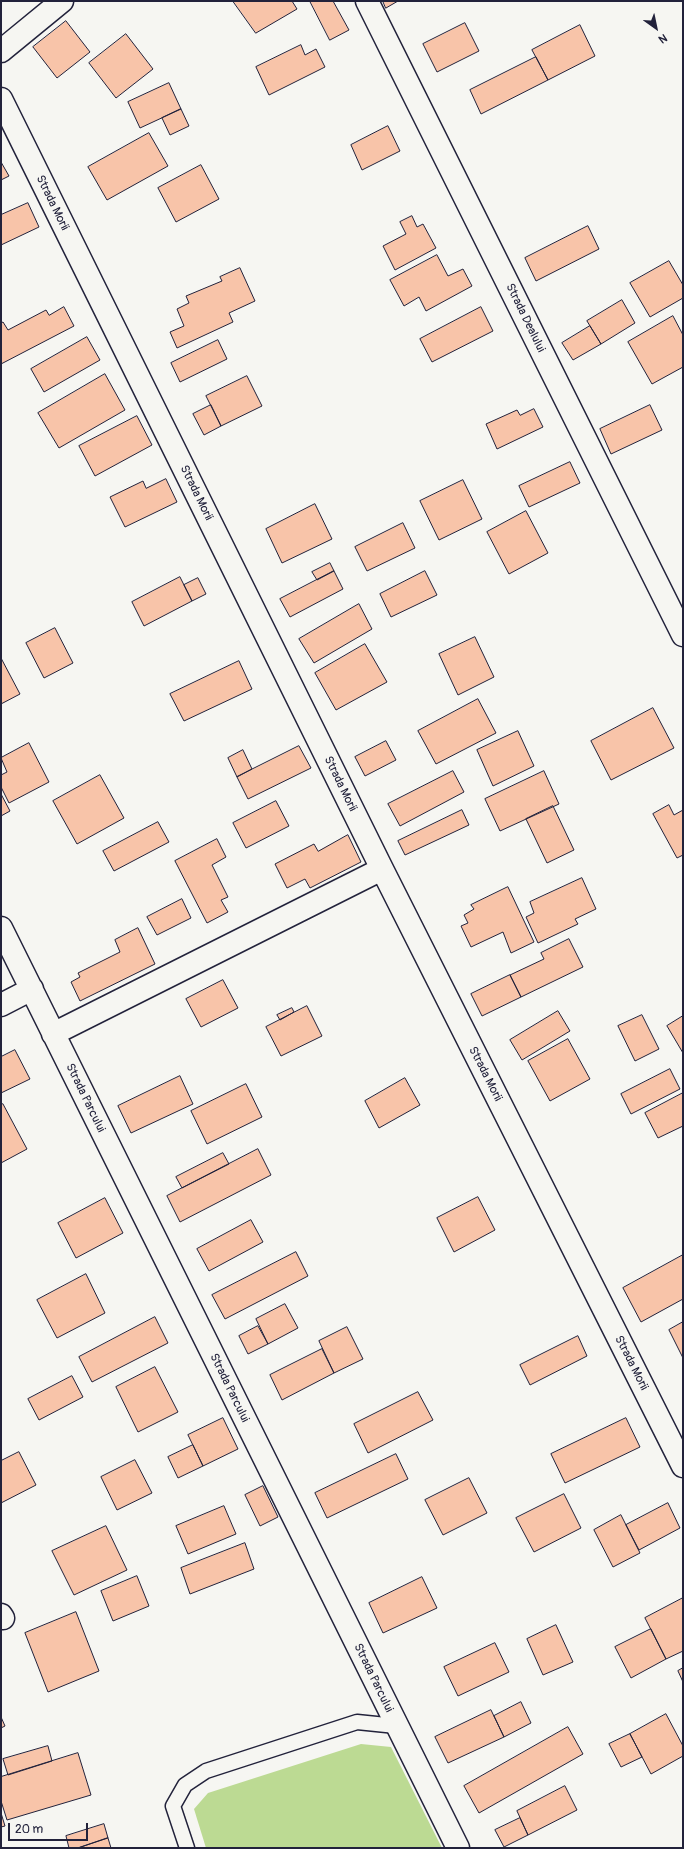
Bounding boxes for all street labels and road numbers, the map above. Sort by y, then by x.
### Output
street label: Strada Morii [33,173,71,233]
street label: Strada Dealului [502,281,548,355]
street label: Strada Morii [177,463,215,523]
street label: Strada Morii [321,754,359,814]
street label: Strada Morii [465,1044,505,1104]
street label: Strada Parcului [62,1061,108,1135]
street label: Strada Morii [611,1333,651,1393]
street label: Strada Parcului [206,1351,252,1425]
street label: Strada Parcului [350,1641,396,1715]

